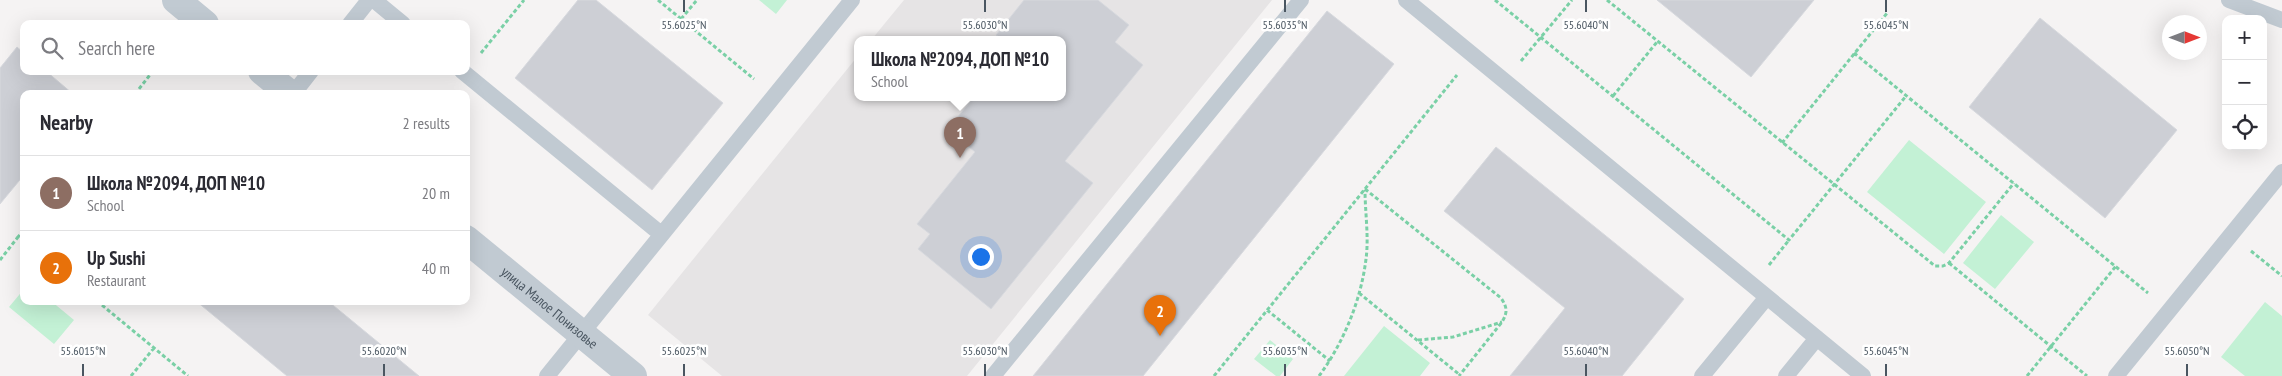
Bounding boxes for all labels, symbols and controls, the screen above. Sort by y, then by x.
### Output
north arrow [2162,15,2207,60]
map controls [2222,15,2267,150]
button: + [2222,15,2267,60]
text: 55.6025°N [661,17,707,32]
text: 55.6030°N [962,17,1008,32]
text: 55.6035°N [1262,17,1308,32]
text: 55.6040°N [1563,17,1609,32]
text: 55.6045°N [1863,17,1909,32]
search box [20,20,470,75]
icon: search [38,34,66,62]
text: Search here [78,36,155,60]
popup [854,36,1066,101]
text: Школа №2094, ДОП №10 [871,47,1049,71]
button: − [2222,60,2267,105]
text: School [871,71,908,91]
button: locate [2222,105,2267,150]
text: Nearby [40,109,93,136]
text: 2 results [403,113,450,133]
pin: 1 [944,117,976,158]
text: Школа №2094, ДОП №10 [87,171,265,195]
text: 1 [52,183,60,203]
text: 20 m [422,183,450,203]
text: School [87,195,124,215]
your location [968,244,994,270]
text: Up Sushi [87,246,145,270]
text: 2 [52,258,60,278]
text: 40 m [422,258,450,278]
street label: улица Малое Понизовье [497,262,602,353]
text: Restaurant [87,270,146,290]
pin: 2 [1144,295,1176,336]
text: 55.6015°N [60,343,106,358]
text: 55.6020°N [361,343,407,358]
text: 55.6025°N [661,343,707,358]
text: 55.6030°N [962,343,1008,358]
text: 55.6035°N [1262,343,1308,358]
text: 55.6040°N [1563,343,1609,358]
text: 55.6045°N [1863,343,1909,358]
text: 55.6050°N [2164,343,2210,358]

